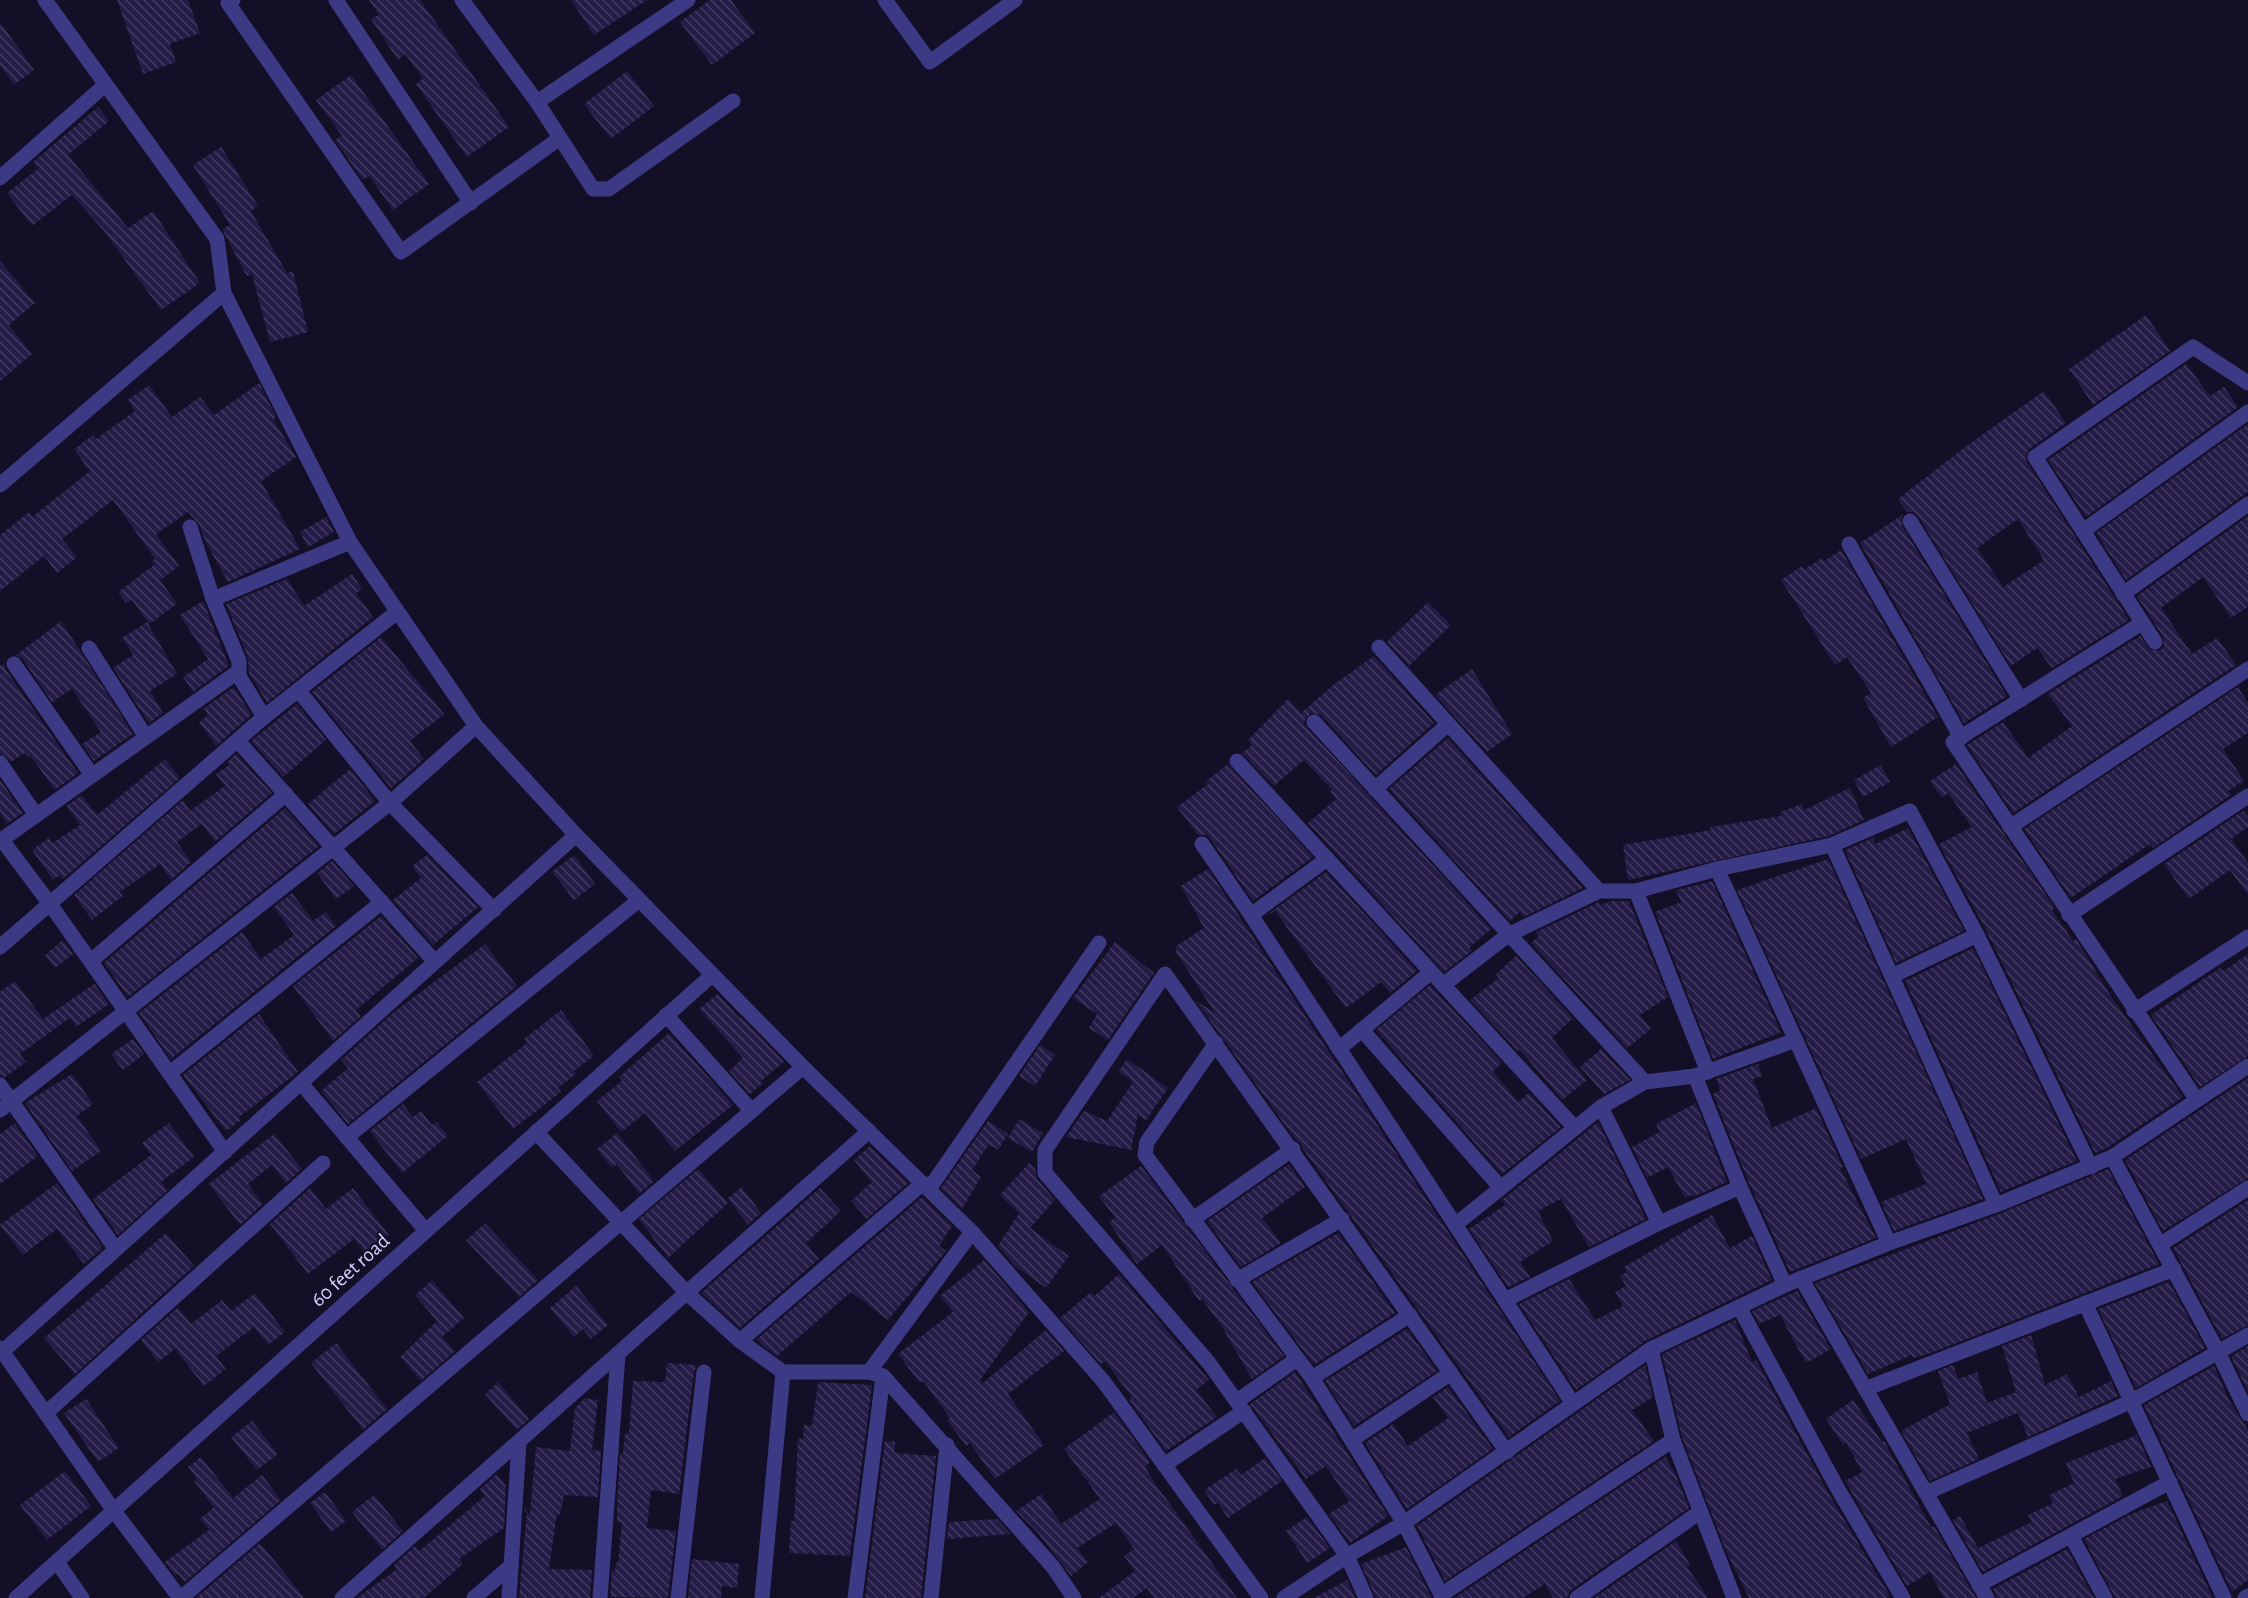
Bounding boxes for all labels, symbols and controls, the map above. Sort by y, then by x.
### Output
street label: 60 feet road [307,1230,394,1311]

